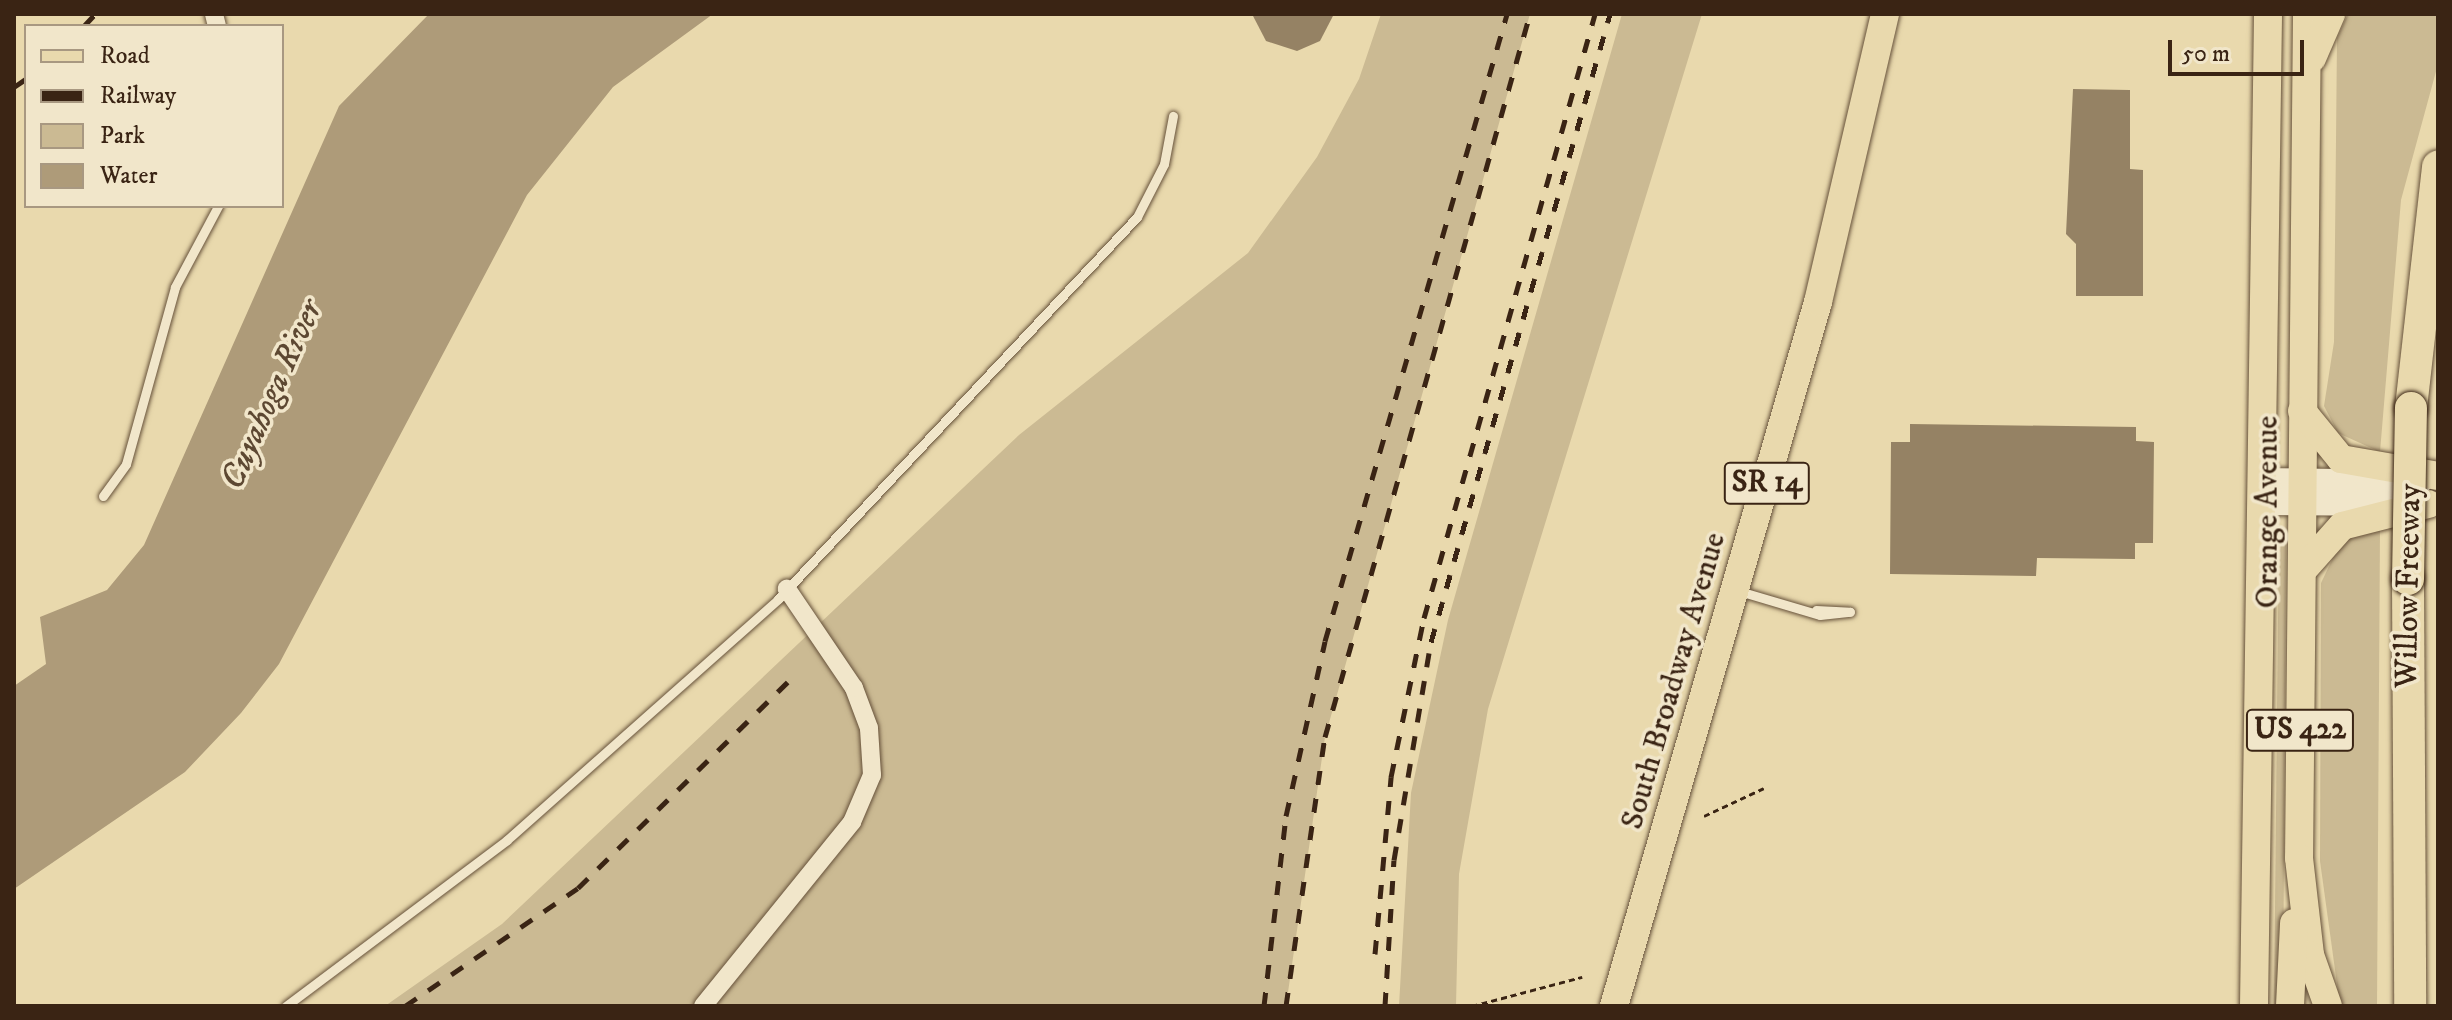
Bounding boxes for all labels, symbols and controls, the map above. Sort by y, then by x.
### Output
legend [24,24,284,208]
scale bar [2172,24,2308,74]
text: 50 m [2182,39,2230,69]
text: Road [100,41,150,71]
text: Railway [100,81,176,111]
text: Park [100,121,145,151]
text: Water [100,161,157,191]
water label: Cuyahoga River [212,294,332,496]
street label: Orange Avenue [2249,416,2287,608]
road number: SR 14 [1723,457,1811,509]
street label: Willow Freeway [2388,483,2430,689]
street label: South Broadway Avenue [1613,528,1735,834]
road number: US 422 [2244,704,2356,756]

